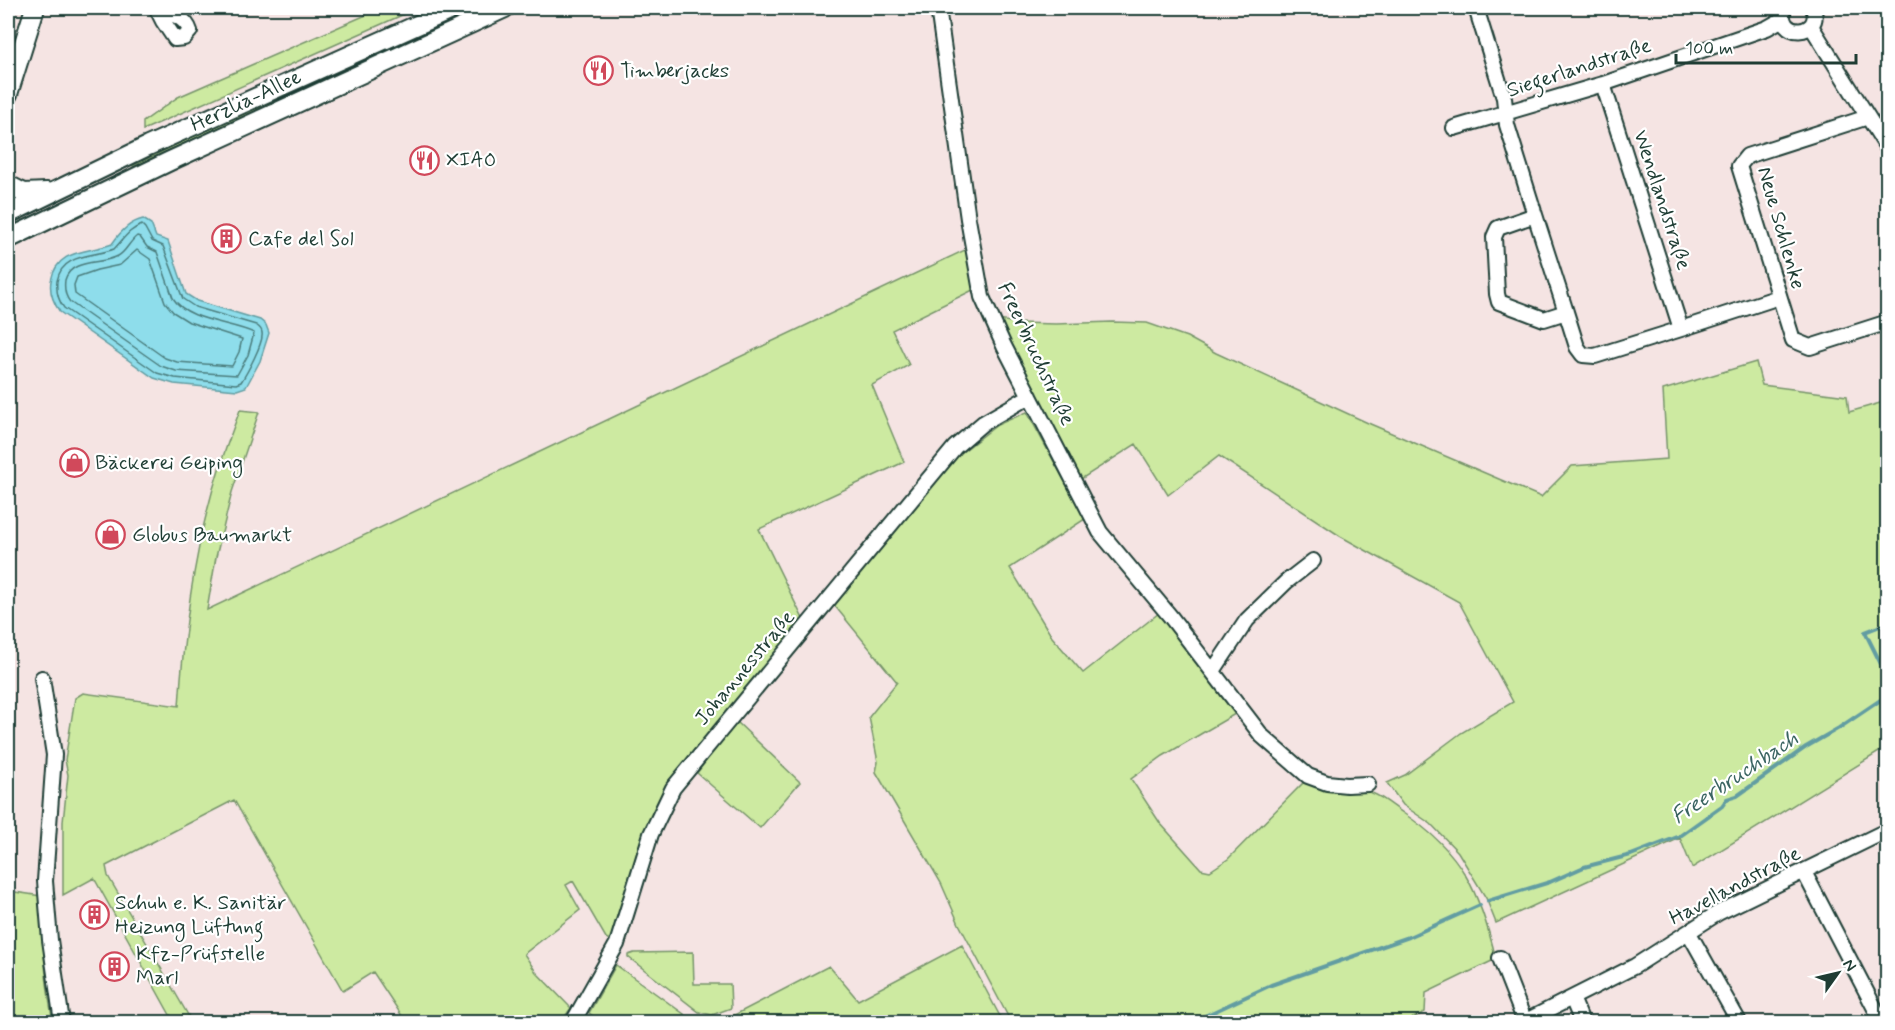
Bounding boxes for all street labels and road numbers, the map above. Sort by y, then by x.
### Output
street label: Siegerlandstraße [1503,31,1655,106]
street label: Herzlia-Allee [186,63,306,139]
street label: Wendlandstraße [1626,127,1698,273]
street label: Neue Schlenke [1750,164,1812,292]
street label: Freerbruchstraße [991,278,1081,430]
street label: Johannesstraße [688,604,802,732]
street label: Havellandstraße [1664,840,1806,932]

